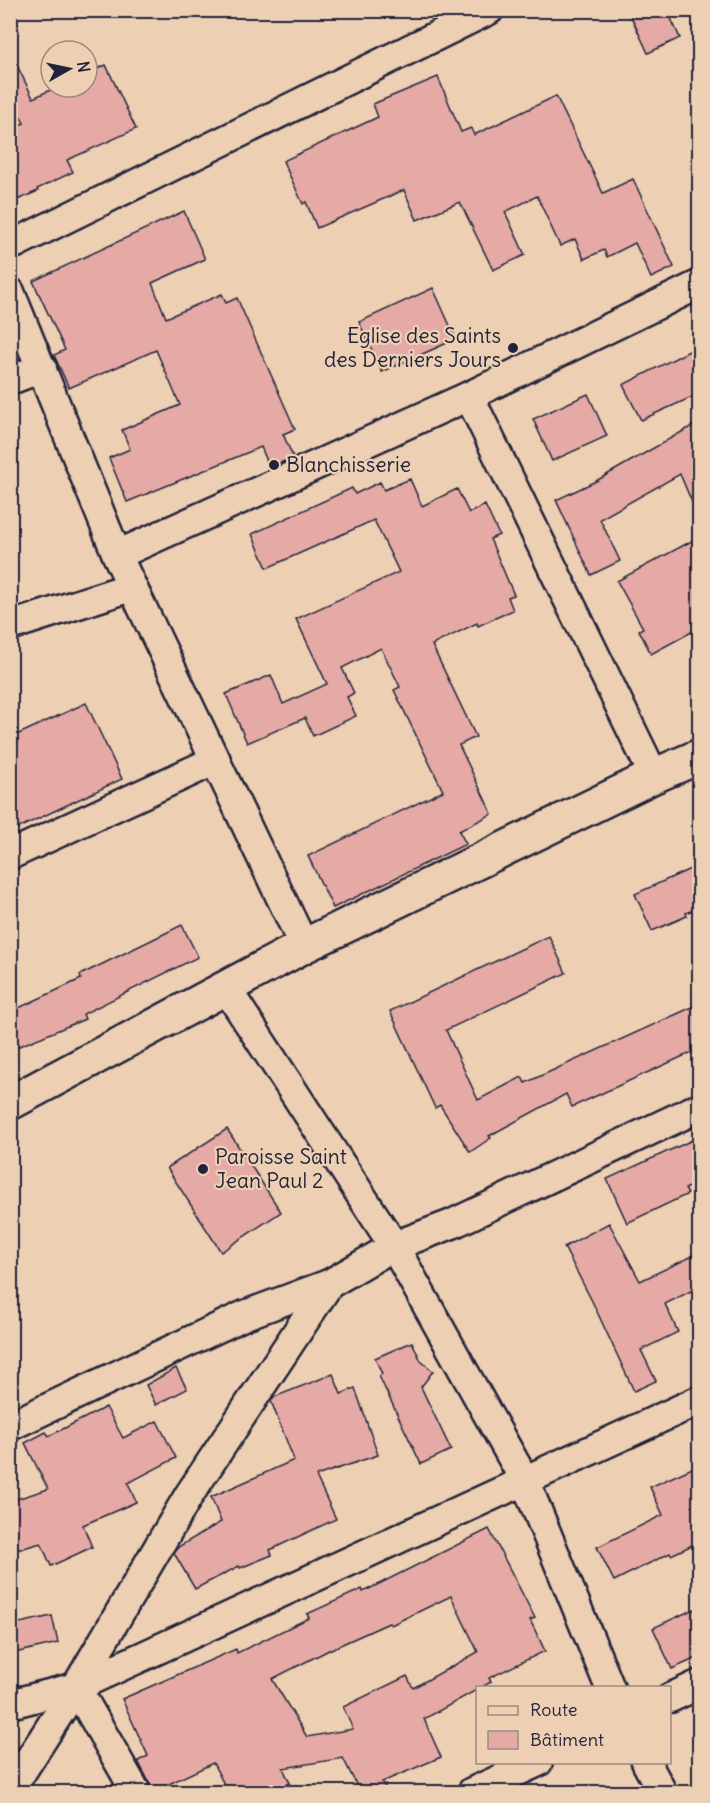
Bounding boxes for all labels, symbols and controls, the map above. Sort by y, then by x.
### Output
north arrow [39,39,99,99]
text: N [73,60,95,74]
place label: Eglise des Saints des Derniers Jours [324,322,501,373]
marker: Eglise des Saints des Derniers Jours [506,341,520,355]
place label: Blanchisserie [286,451,411,478]
marker: Blanchisserie [267,458,281,472]
place label: Paroisse Saint Jean Paul 2 [215,1143,347,1194]
marker: Paroisse Saint Jean Paul 2 [196,1162,210,1176]
legend [476,1686,671,1764]
text: Route [530,1698,578,1721]
text: Bâtiment [530,1728,604,1751]

